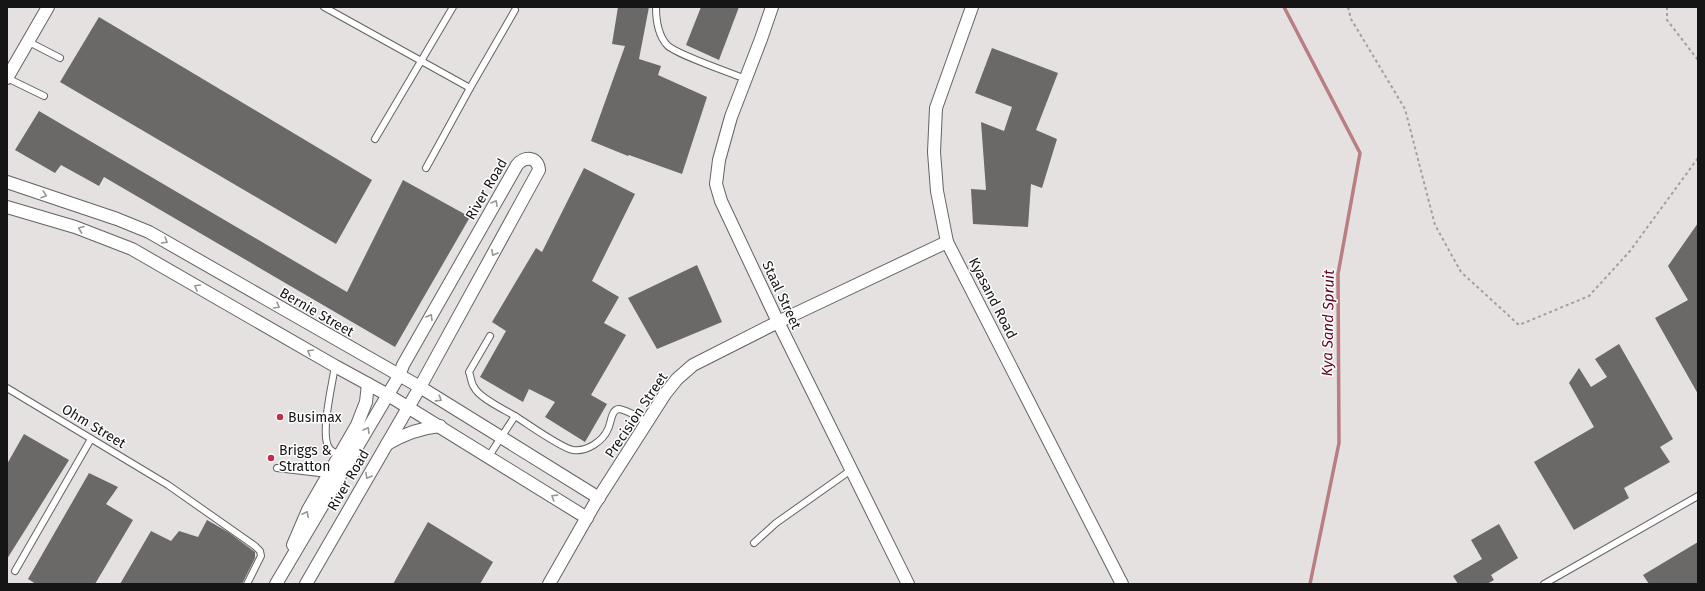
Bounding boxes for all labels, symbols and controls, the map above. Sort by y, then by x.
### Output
street label: River Road [462,155,511,223]
one-way arrow [40,190,47,198]
one-way arrow [490,200,497,208]
one-way arrow [78,226,85,234]
one-way arrow [161,237,168,244]
one-way arrow [491,249,498,257]
street label: Kyasand Road [965,255,1020,342]
street label: Staal Street [758,258,805,333]
water label: Kya Sand Spruit [1318,269,1338,377]
street label: Bernie Street [277,284,358,341]
one-way arrow [194,285,201,292]
one-way arrow [273,302,280,309]
one-way arrow [426,313,433,321]
one-way arrow [307,350,314,357]
street label: Precision Street [601,368,672,461]
one-way arrow [435,394,442,401]
street label: Ohm Street [59,401,130,453]
place label: Busimax [288,409,342,426]
marker: Busimax [275,412,285,422]
one-way arrow [363,427,370,434]
place label: Briggs & Stratton [279,442,332,475]
street label: River Road [324,446,373,514]
marker: Briggs & Stratton [266,453,276,463]
one-way arrow [365,472,372,479]
one-way arrow [551,494,558,501]
one-way arrow [301,511,309,518]

